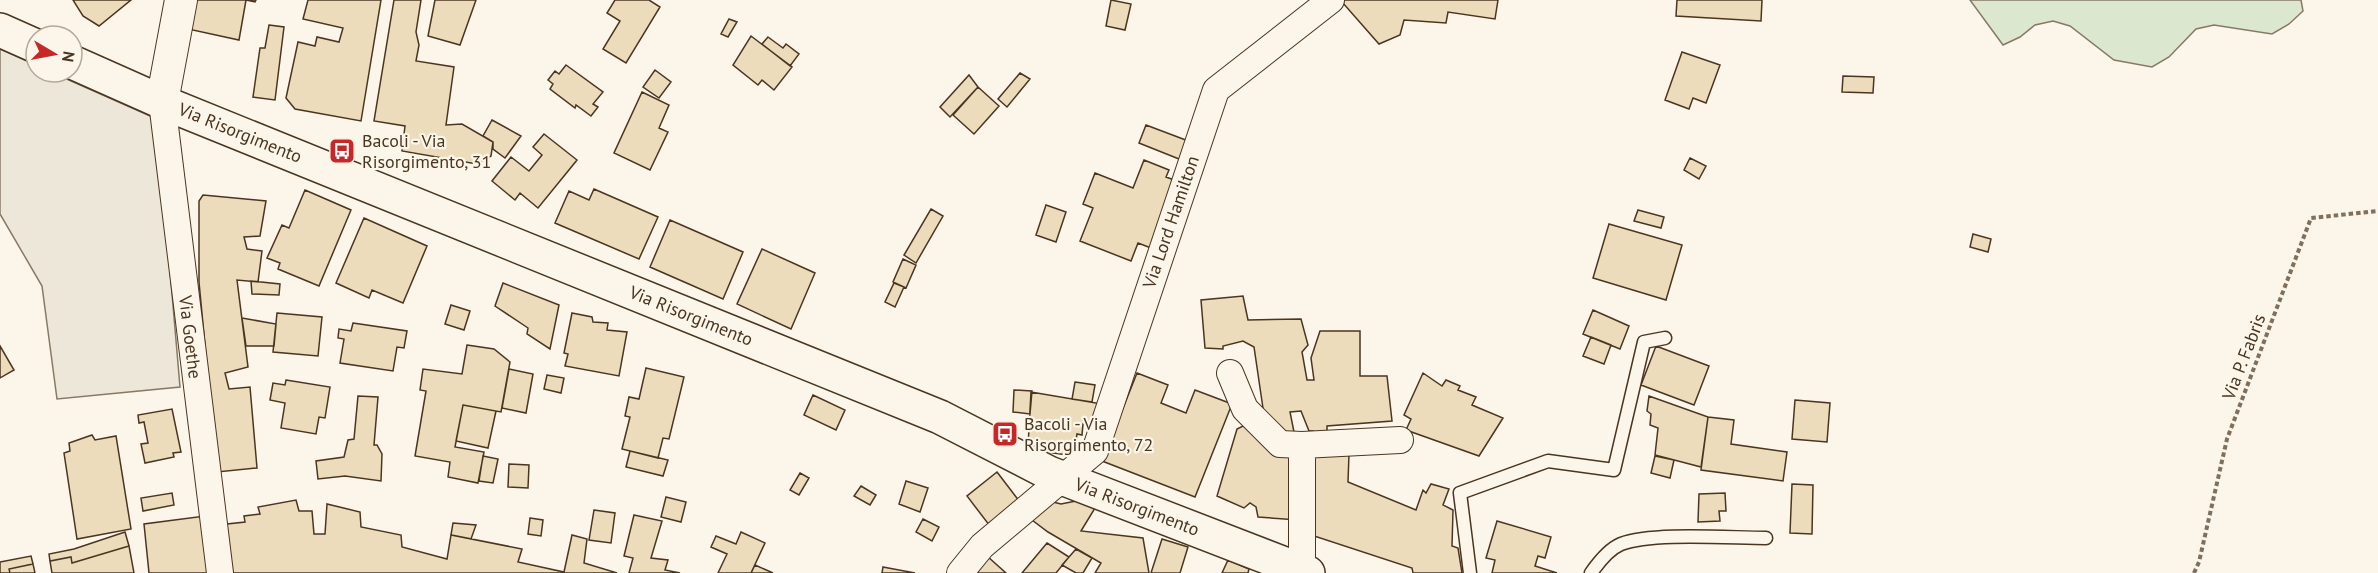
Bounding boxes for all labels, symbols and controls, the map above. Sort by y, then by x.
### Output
north arrow [24,24,84,84]
text: N [58,50,80,64]
street label: Via Risorgimento [174,97,305,168]
place label: Bacoli - Via Risorgimento, 31 [362,129,491,173]
bus stop icon: Bacoli - Via Risorgimento, 31 [327,136,357,166]
street label: Via Lord Hamilton [1137,153,1204,292]
street label: Via Risorgimento [625,280,756,351]
street label: Via Goethe [174,293,207,380]
street label: Via P. Fabris [2216,311,2270,404]
place label: Bacoli - Via Risorgimento, 72 [1024,412,1153,456]
bus stop icon: Bacoli - Via Risorgimento, 72 [990,419,1020,449]
street label: Via Risorgimento [1071,472,1203,541]

